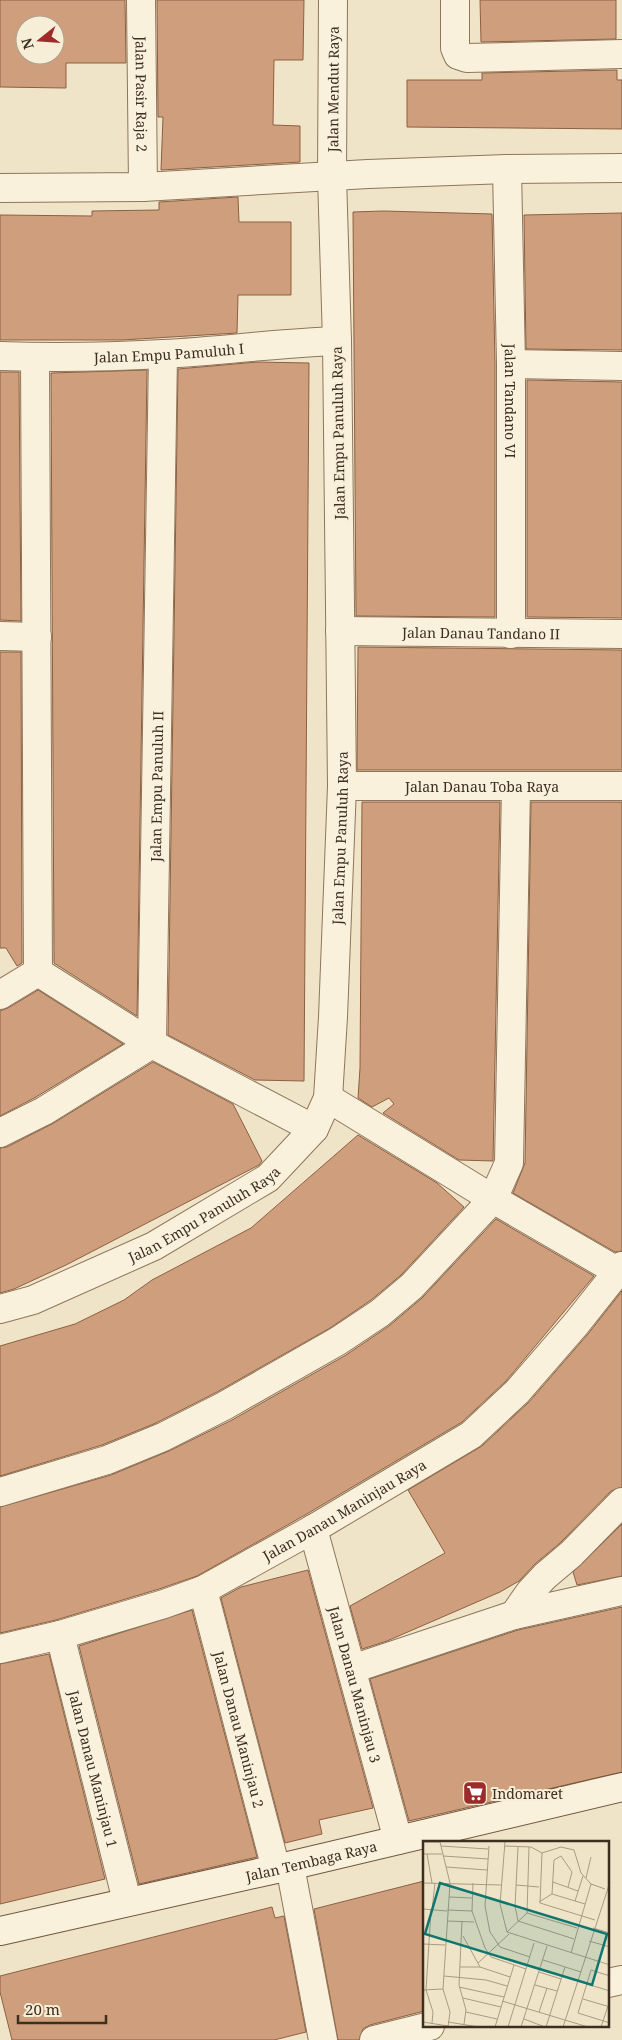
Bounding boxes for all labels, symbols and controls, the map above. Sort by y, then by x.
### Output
north arrow [15,15,65,65]
street label: Jalan Mendut Raya [323,26,342,153]
street label: Jalan Pasir Raja 2 [132,35,152,152]
text: N [16,36,38,52]
street label: Jalan Empu Pamuluh I [93,338,245,366]
street label: Jalan Tandano VI [501,342,521,458]
street label: Jalan Empu Panuluh Raya [327,346,349,521]
street label: Jalan Danau Tandano II [401,622,560,643]
street label: Jalan Empu Panuluh II [145,711,167,863]
street label: Jalan Empu Panuluh Raya [327,751,352,926]
street label: Jalan Danau Toba Raya [404,777,559,796]
street label: Jalan Empu Panuluh Raya [124,1162,284,1266]
street label: Jalan Danau Maninjau Raya [258,1454,429,1565]
street label: Jalan Danau Maninjau 3 [325,1603,386,1765]
street label: Jalan Danau Maninjau 2 [210,1648,269,1810]
street label: Jalan Danau Maninjau 1 [65,1687,123,1849]
supermarket icon: Indomaret [462,1780,488,1806]
place label: Indomaret [492,1784,563,1803]
street label: Jalan Tembaga Raya [243,1836,379,1885]
inset map [423,1841,610,2028]
scale bar [18,1992,105,2024]
text: 20 m [25,1999,60,2019]

